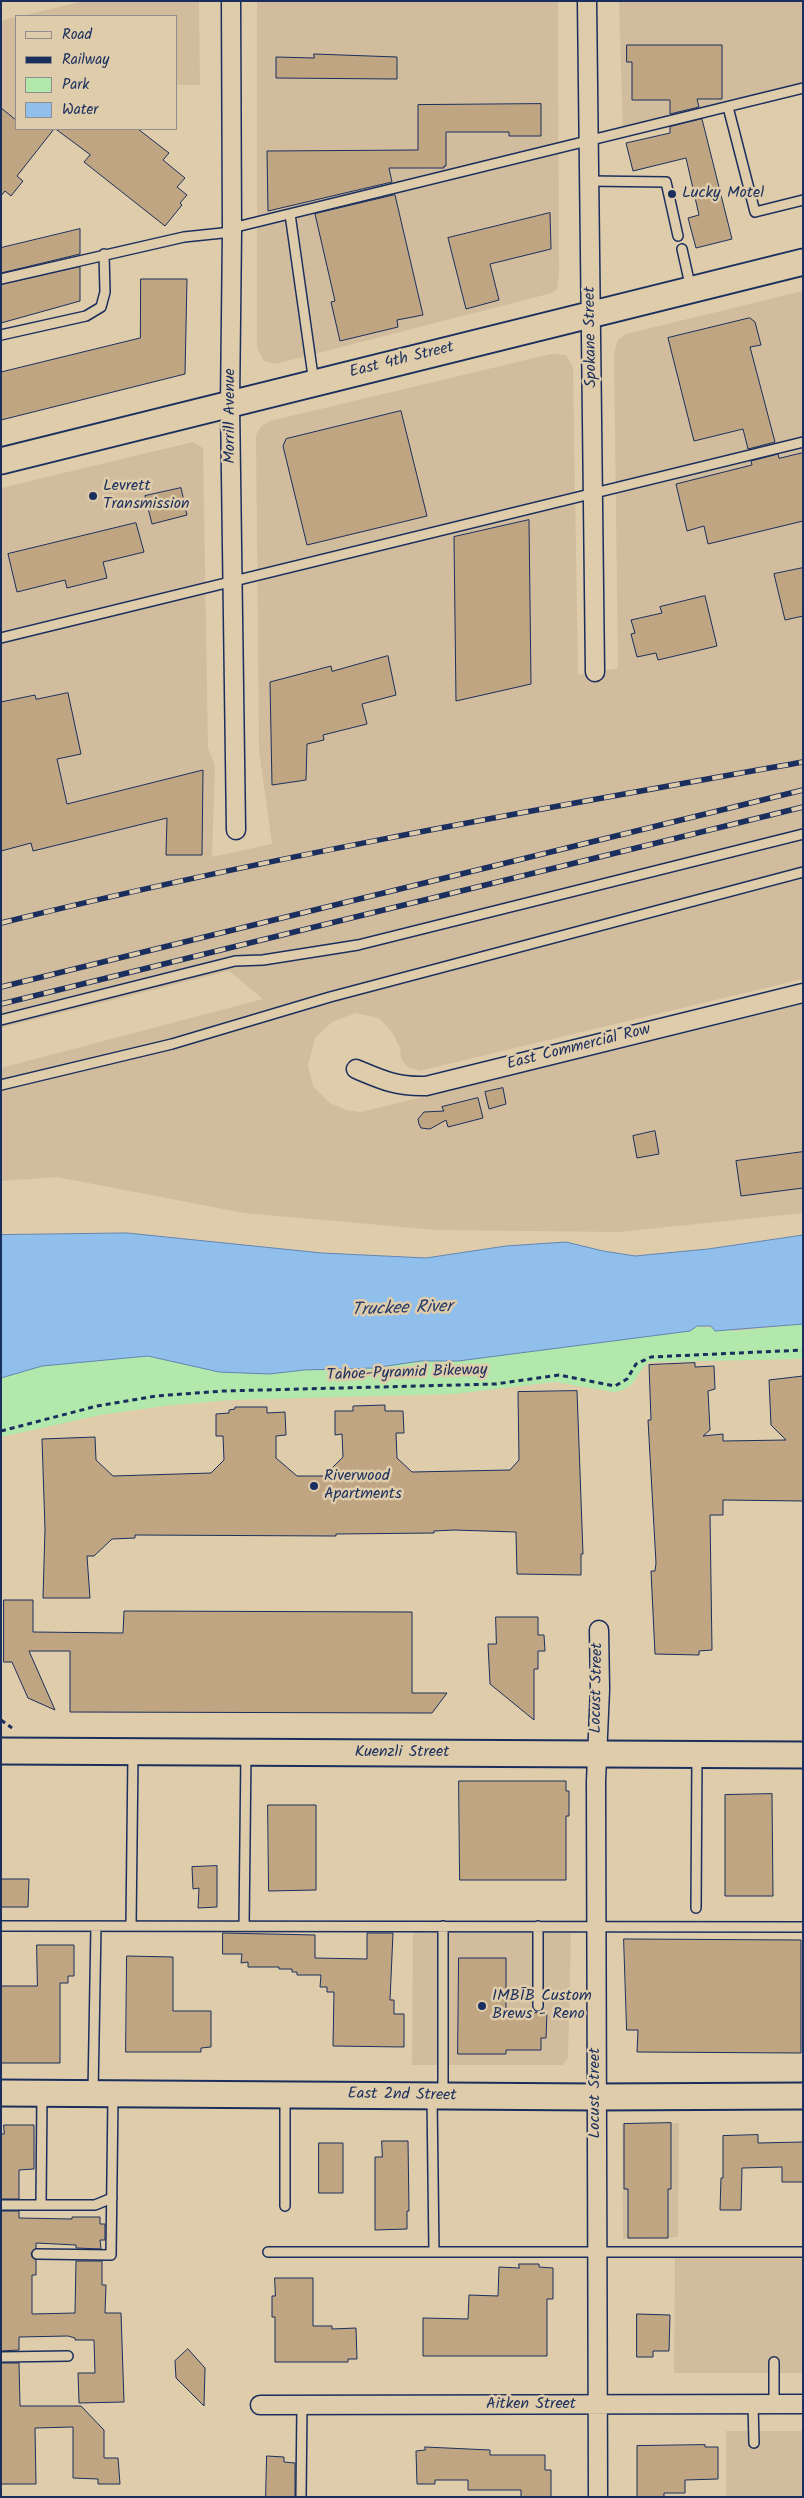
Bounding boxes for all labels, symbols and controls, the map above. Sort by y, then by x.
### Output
legend [15,15,178,130]
text: Road [62,23,92,47]
text: Railway [62,48,109,72]
text: Park [62,73,89,97]
text: Water [62,98,98,122]
place label: Lucky Motel [682,184,764,204]
marker: Lucky Motel [666,188,678,200]
street label: Spokane Street [582,286,602,388]
street label: East 4th Street [348,339,456,383]
street label: Morrill Avenue [221,368,241,464]
place label: Levrett Transmission [103,477,189,515]
marker: Levrett Transmission [87,490,99,502]
street label: East Commercial Row [505,1021,653,1075]
water label: Truckee River [351,1297,453,1323]
street label: Tahoe-Pyramid Bikeway [326,1362,488,1386]
place label: Riverwood Apartments [324,1467,402,1505]
marker: Riverwood Apartments [308,1480,320,1492]
street label: Locust Street [588,1642,608,1734]
street label: Kuenzli Street [355,1743,449,1763]
place label: IMBĪB Custom Brews - Reno [492,1987,592,2025]
marker: IMBĪB Custom Brews - Reno [476,2000,488,2012]
street label: Locust Street [586,2048,606,2138]
street label: East 2nd Street [347,2085,457,2107]
street label: Aitken Street [486,2395,576,2415]

